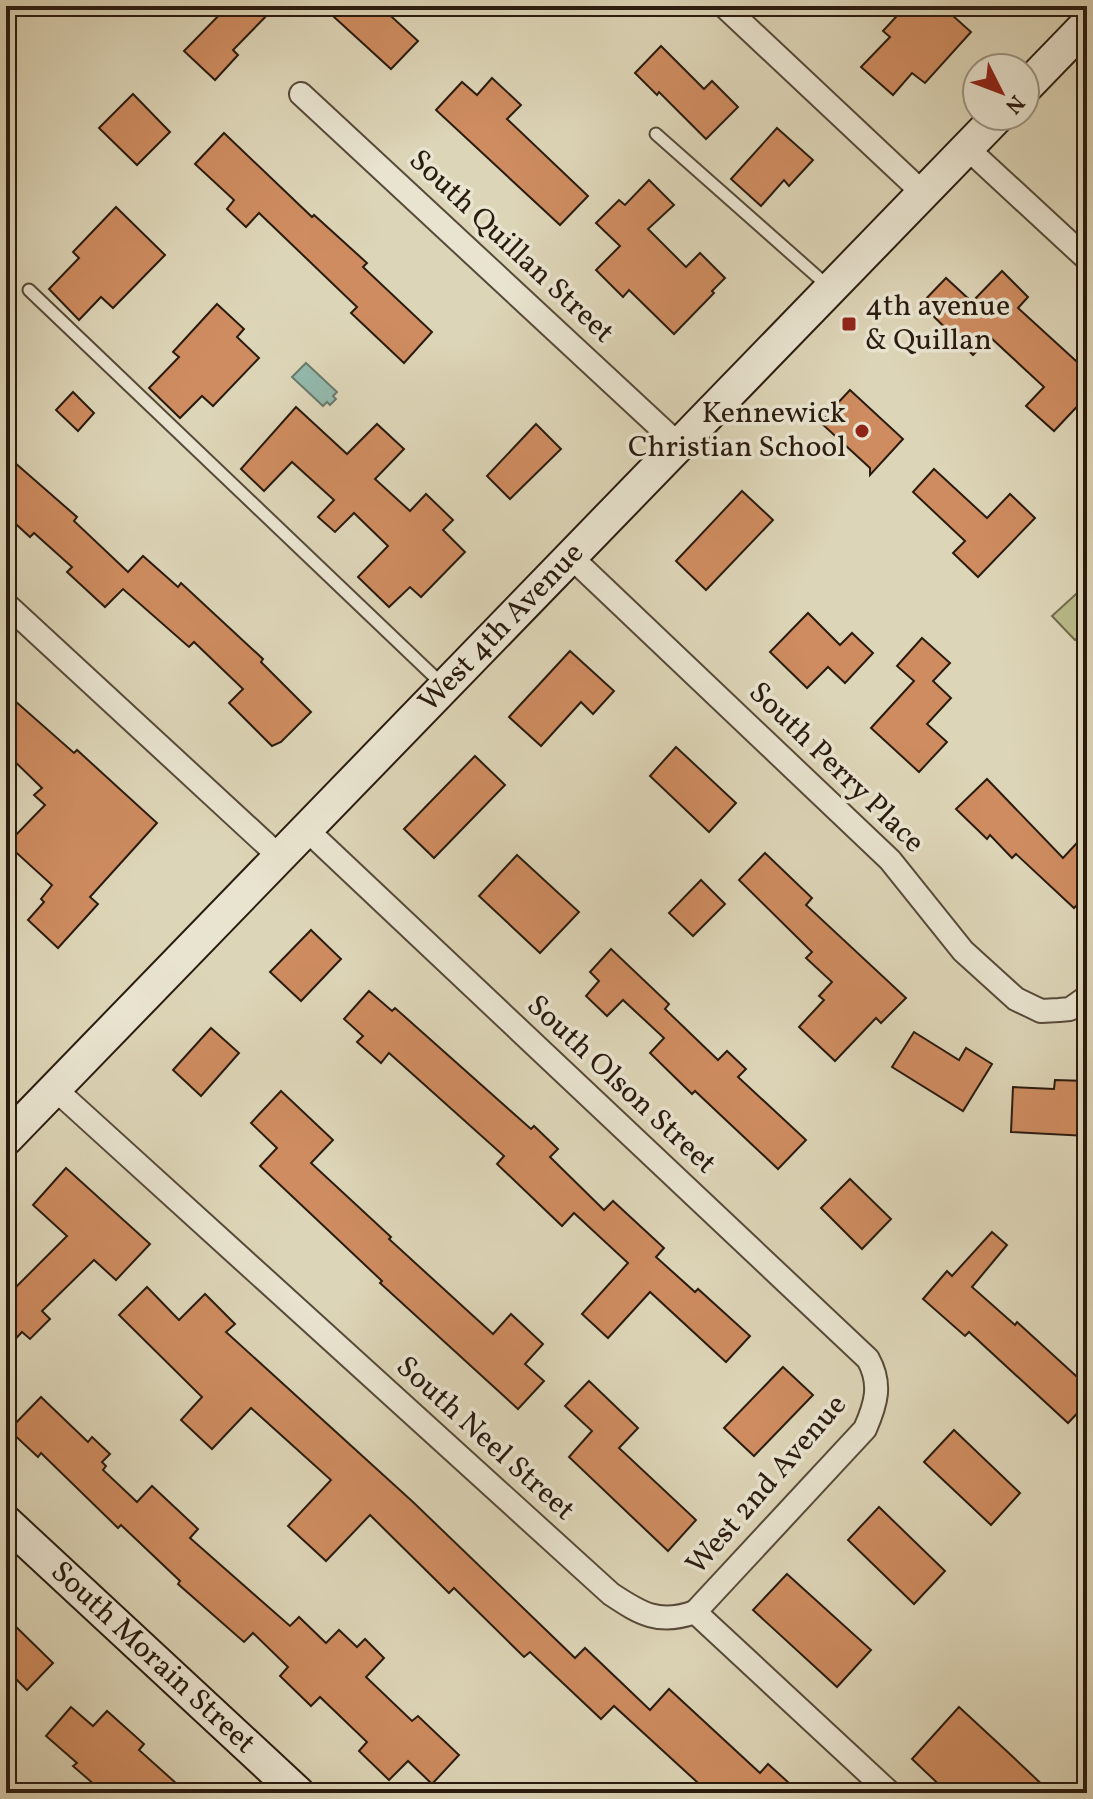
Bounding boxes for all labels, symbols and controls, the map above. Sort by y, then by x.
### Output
north arrow [961,52,1041,132]
text: N [997,87,1031,120]
street label: South Quillan Street [399,141,623,353]
place label: 4th avenue & Quillan [865,286,1010,362]
marker: 4th avenue & Quillan [840,315,858,333]
place label: Kennewick Christian School [628,393,846,469]
marker: Kennewick Christian School [853,422,871,440]
street label: West 4th Avenue [409,534,594,722]
street label: South Perry Place [739,673,933,863]
street label: South Olson Street [517,986,725,1184]
street label: South Neel Street [386,1347,584,1531]
street label: West 2nd Avenue [677,1386,857,1584]
street label: South Morain Street [41,1552,264,1764]

